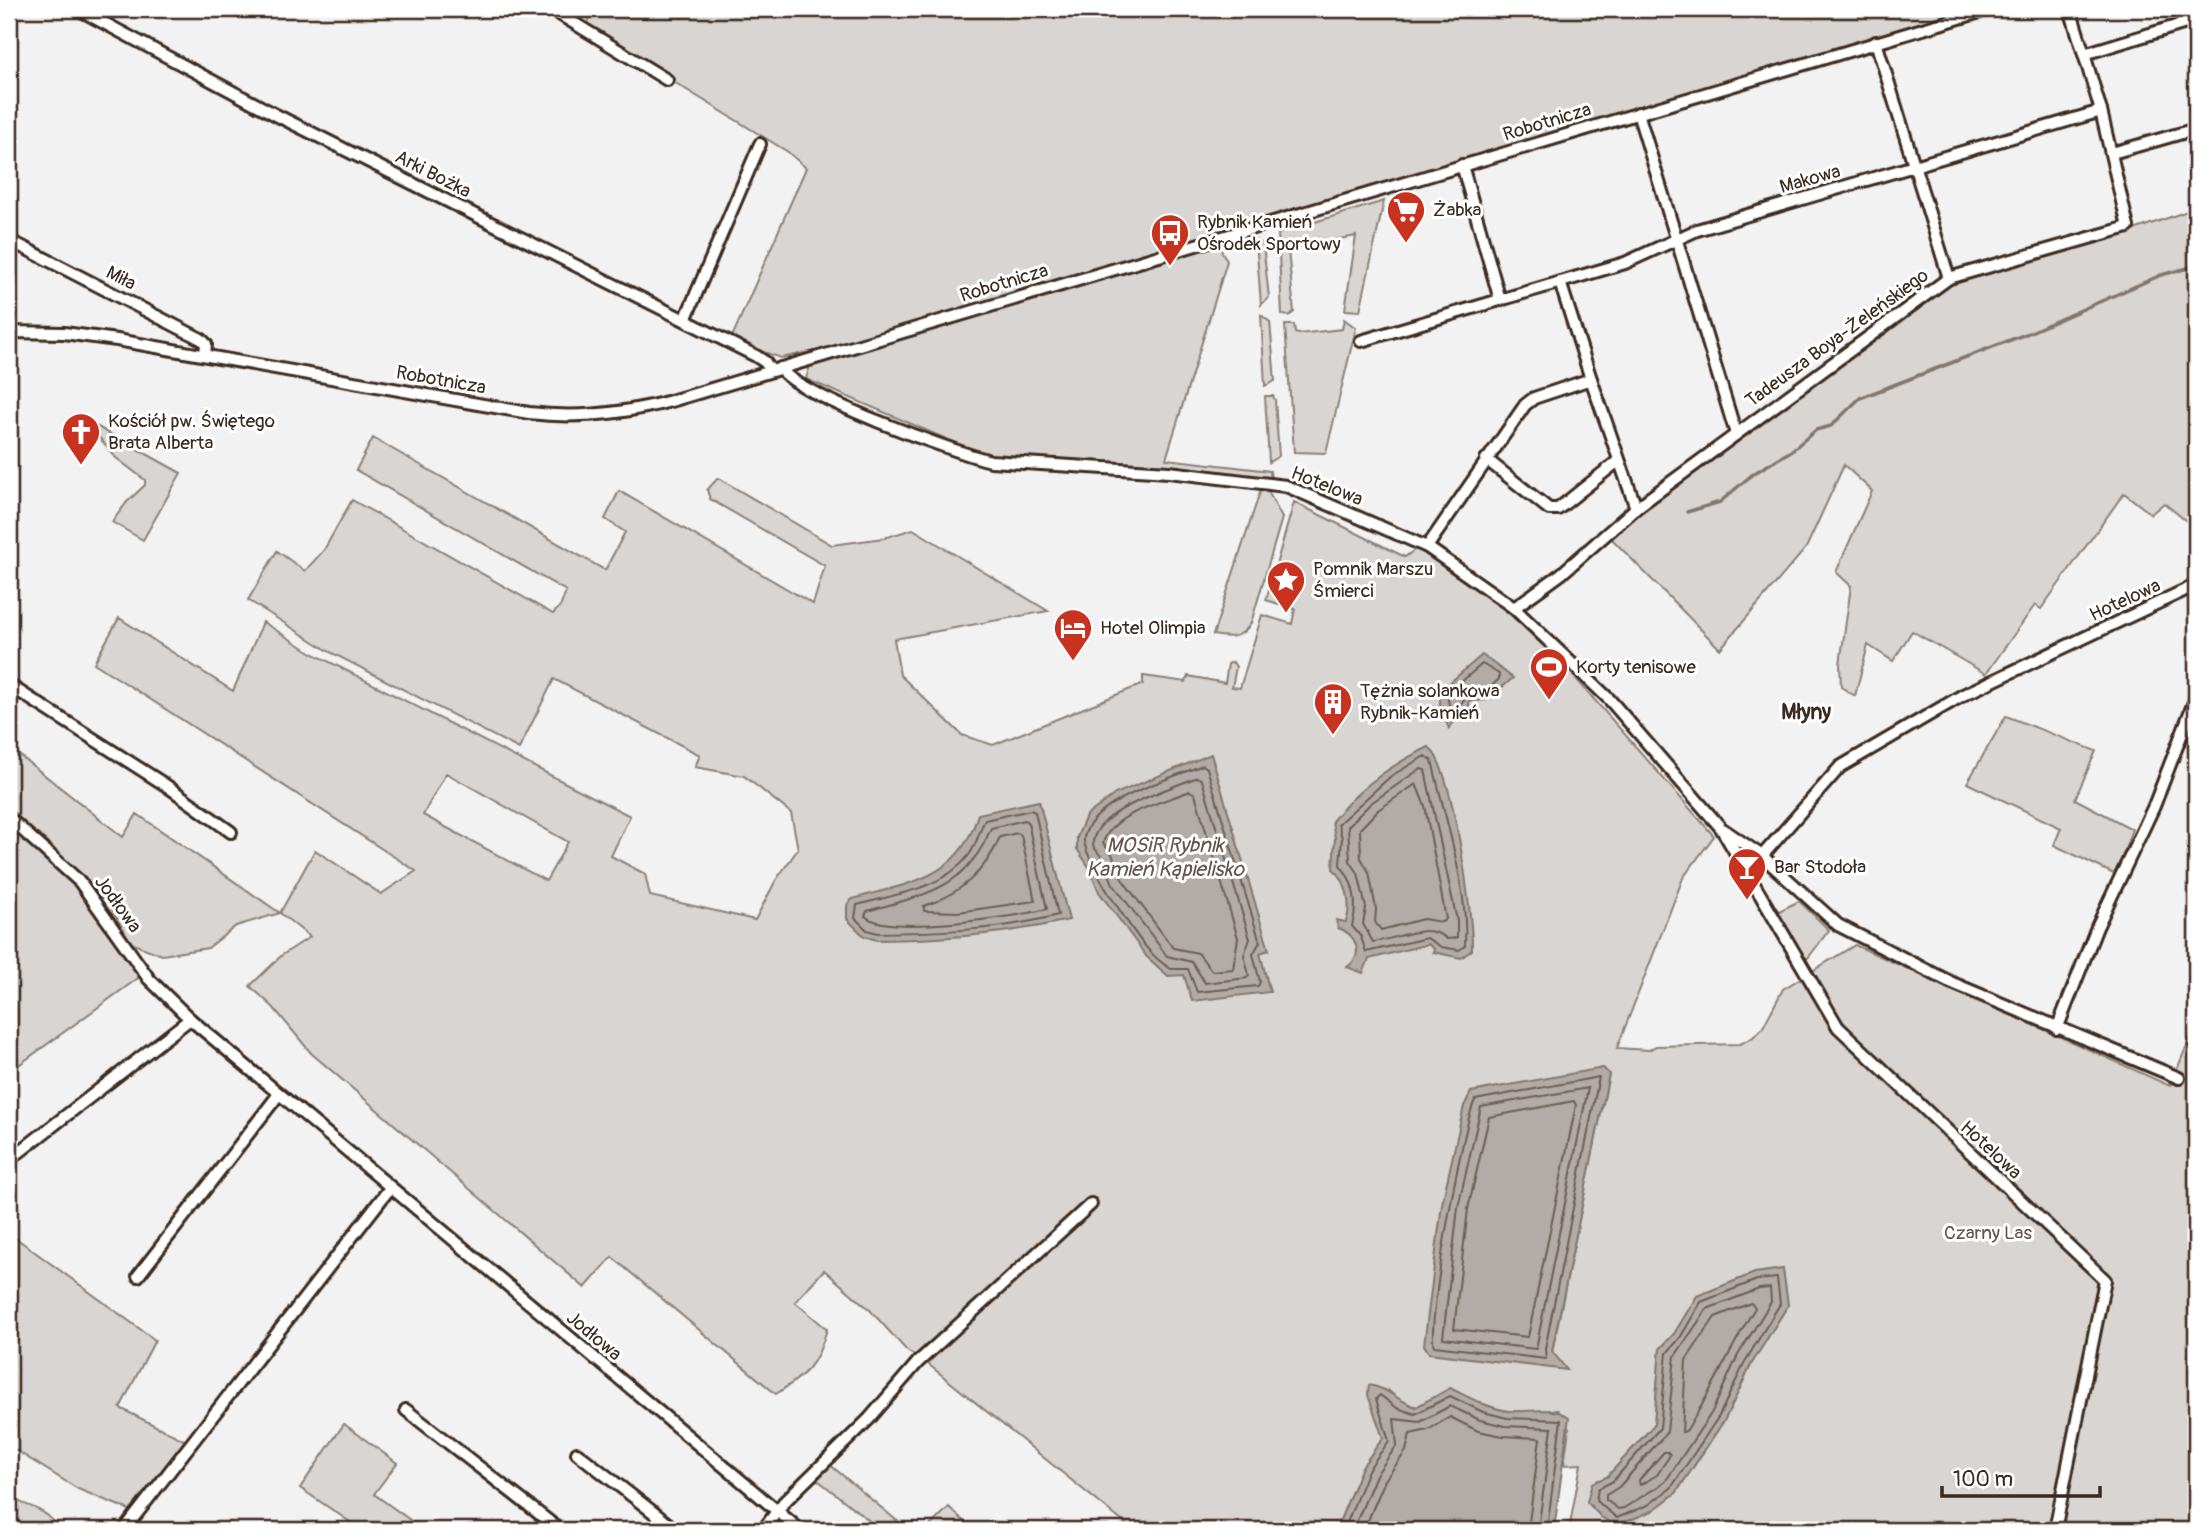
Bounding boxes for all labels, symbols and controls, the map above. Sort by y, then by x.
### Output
street label: Robotnicza [1500,97,1594,147]
street label: Arki Bożka [391,145,475,203]
street label: Makowa [1777,159,1843,199]
supermarket icon: Żabka [1385,189,1427,244]
place label: Żabka [1433,198,1482,222]
place label: Rybnik Kamień Ośrodek Sportowy [1197,210,1341,256]
bus stop icon: Rybnik Kamień Ośrodek Sportowy [1149,212,1191,267]
street label: Robotnicza [957,258,1051,308]
street label: Miła [102,260,140,296]
street label: Tadeusza Boya-Żeleńskiego [1741,263,1933,413]
street label: Robotnicza [394,360,488,400]
place label: Kościół pw. Świętego Brata Alberta [108,409,275,455]
church icon: Kościół pw. Świętego Brata Alberta [60,411,102,466]
street label: Hotelowa [1288,461,1367,511]
place label: Pomnik Marszu Śmierci [1313,557,1433,603]
place icon: Pomnik Marszu Śmierci [1265,559,1307,614]
street label: Hotelowa [2086,573,2164,627]
hotel icon: Hotel Olimpia [1052,607,1094,662]
place label: Hotel Olimpia [1100,616,1206,640]
sports icon: Korty tenisowe [1528,646,1570,701]
place label: Korty tenisowe [1576,655,1696,679]
place label: Tężnia solankowa Rybnik-Kamień [1360,679,1500,725]
building icon: Tężnia solankowa Rybnik-Kamień [1312,681,1354,736]
district label: Młyny [1781,699,1831,726]
water label: MOSiR Rybnik Kamień Kąpielisko [1086,832,1245,883]
bar icon: Bar Stodoła [1726,846,1768,901]
place label: Bar Stodoła [1774,855,1866,879]
street label: Jodłowa [89,871,147,937]
street label: Hotelowa [1955,1115,2027,1185]
park label: Czarny Las [1944,1221,2032,1245]
street label: Jodłowa [561,1306,627,1366]
scale bar [1942,1455,2100,1499]
text: 100 m [1953,1466,2013,1493]

